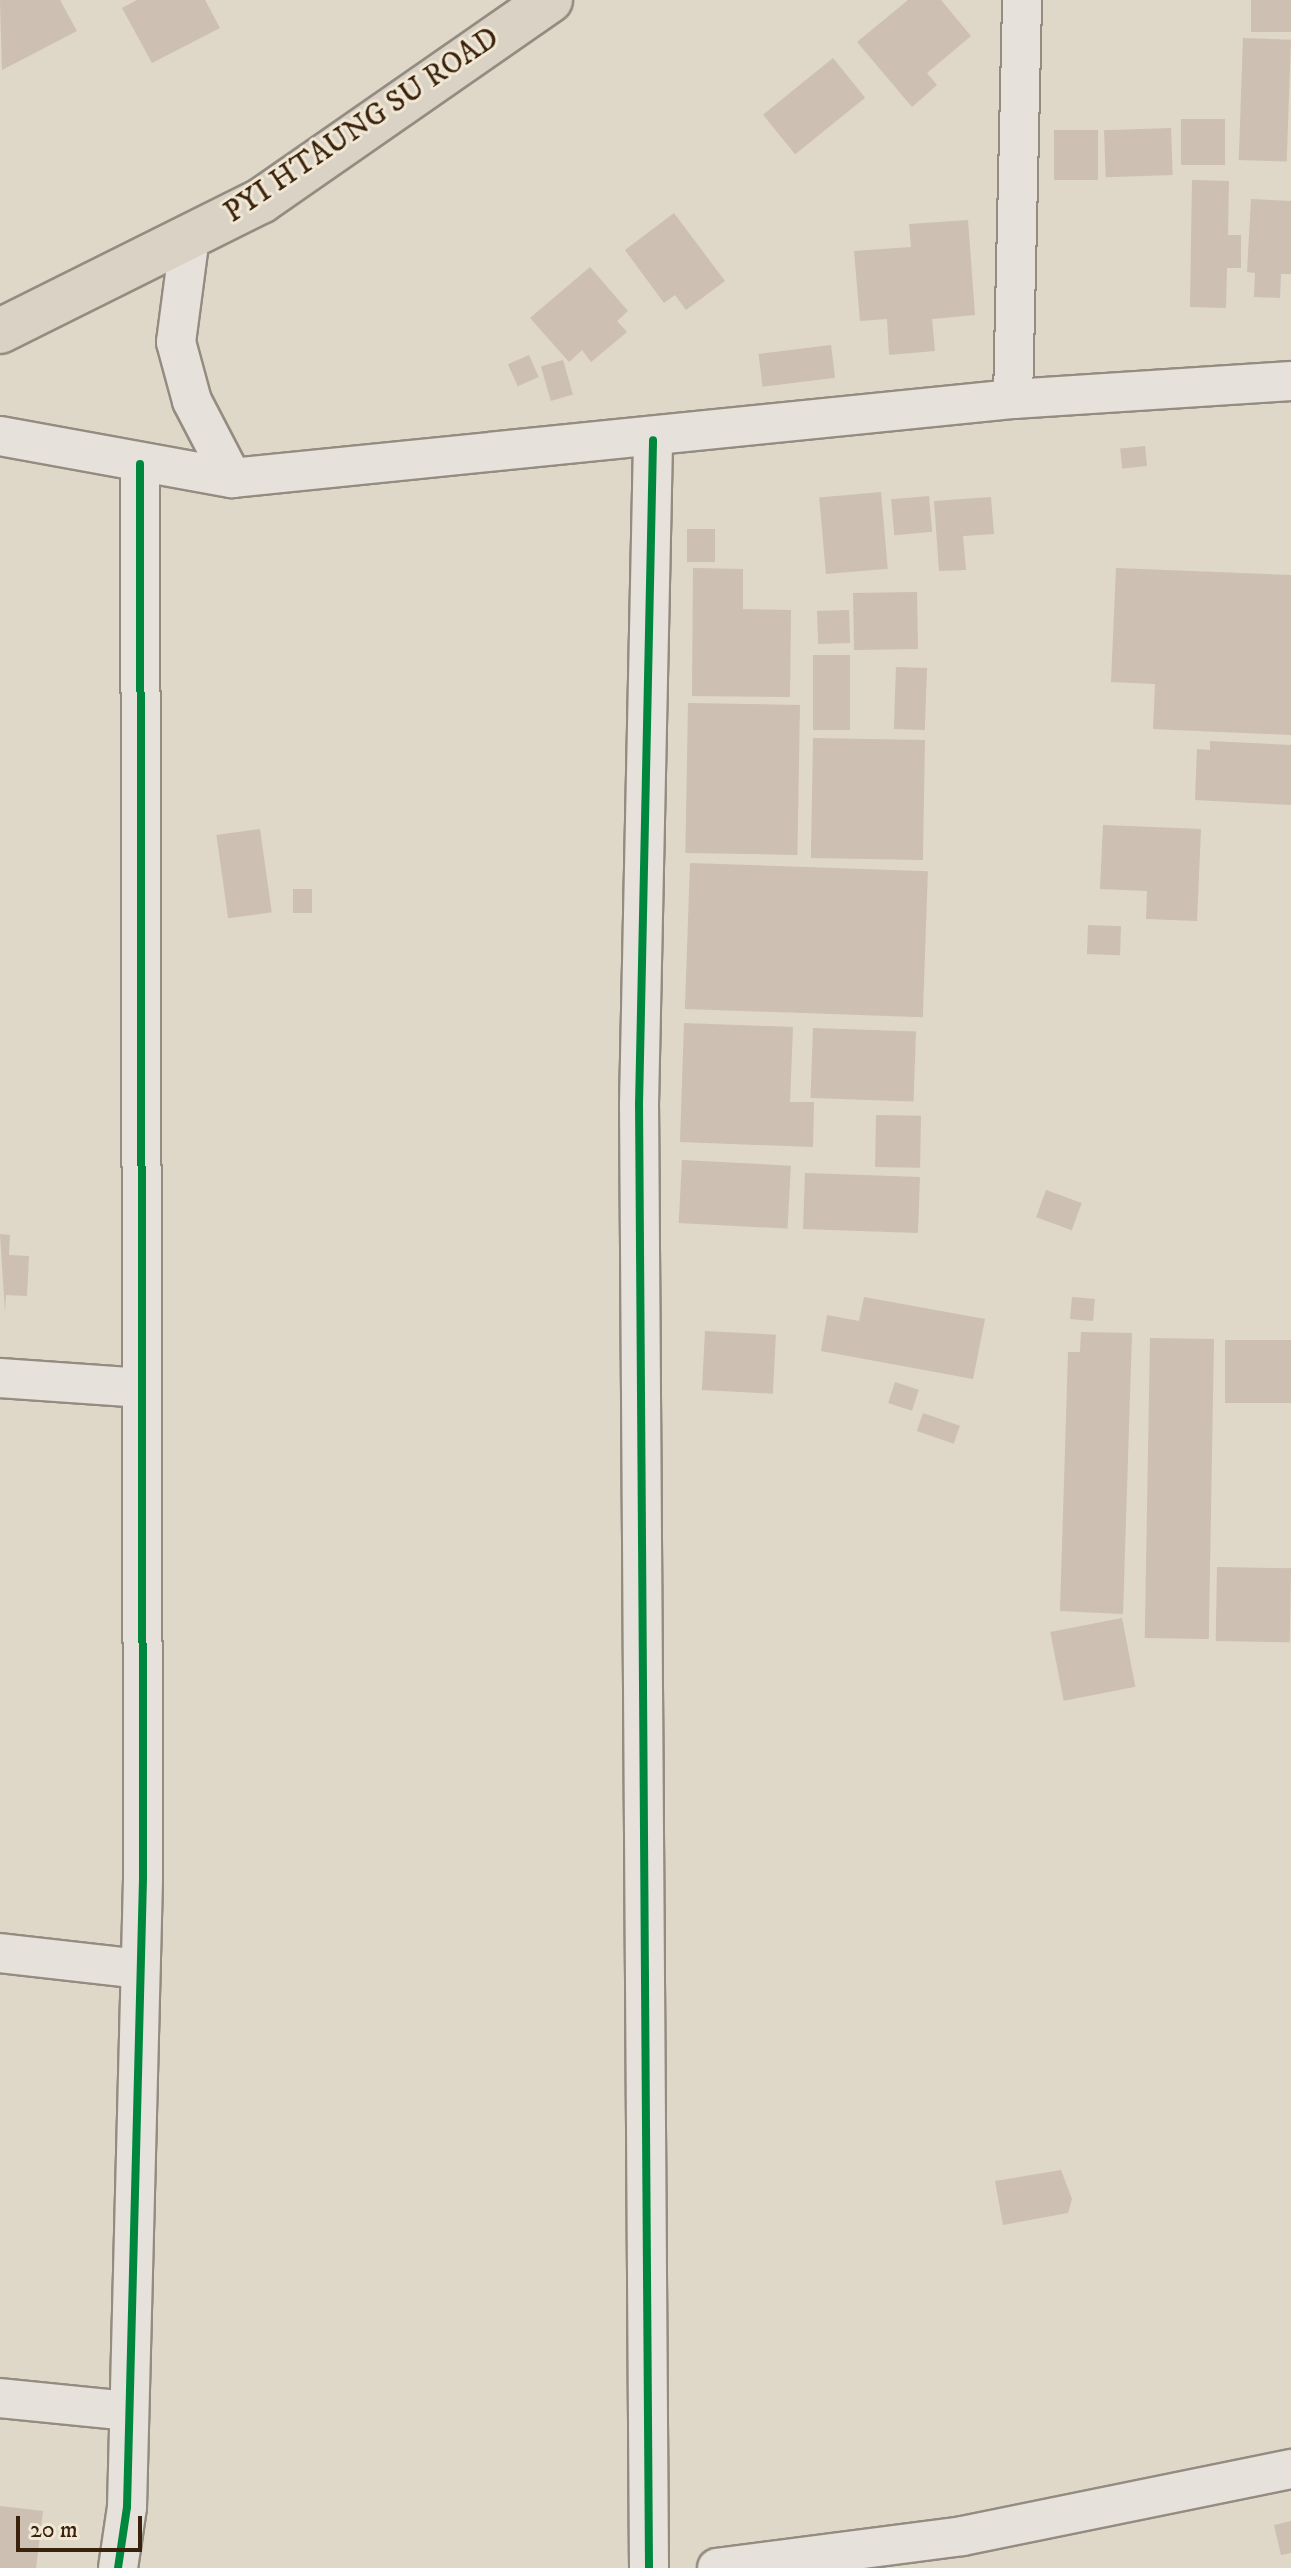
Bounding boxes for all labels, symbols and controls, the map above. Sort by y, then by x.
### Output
street label: PYI HTAUNG SU ROAD [218,21,506,231]
scale bar [20,2500,146,2550]
text: 20 m [30,2515,78,2545]

